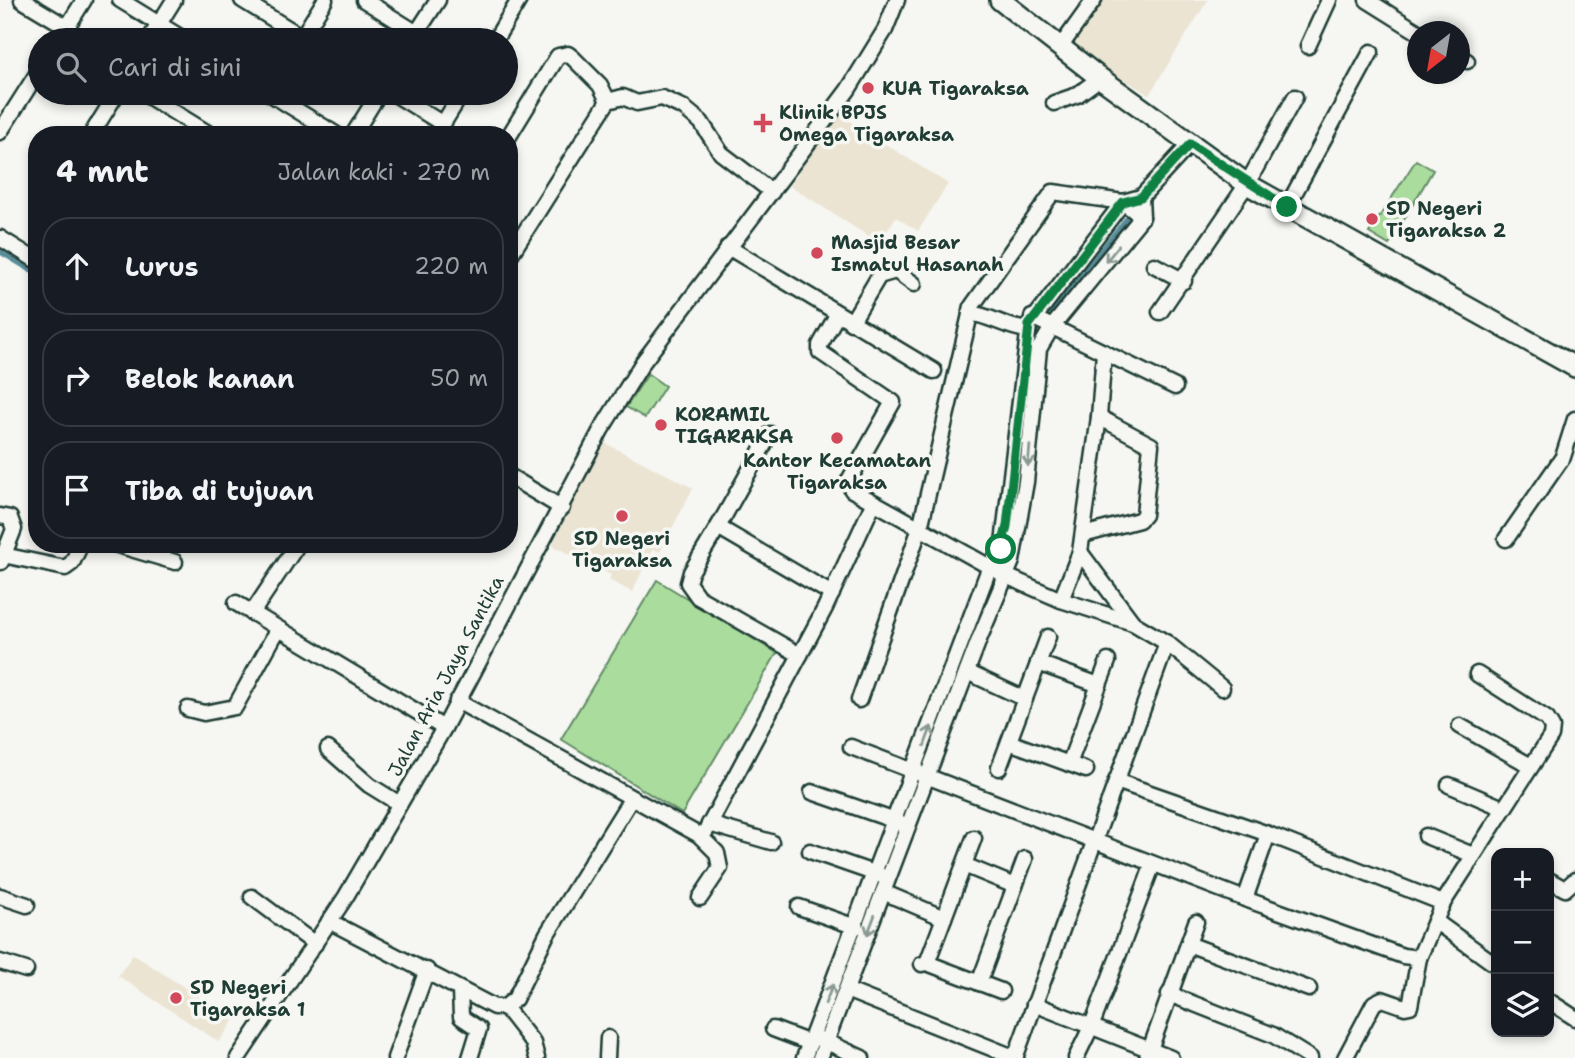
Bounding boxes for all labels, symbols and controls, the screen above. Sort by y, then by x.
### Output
north arrow [1407,21,1470,84]
search box [28,28,518,105]
icon: search [52,48,90,86]
text: Cari di sini [108,49,242,84]
place label: KUA Tigaraksa [882,76,1029,101]
marker: KUA Tigaraksa [860,80,876,96]
place label: Klinik BPJS Omega Tigaraksa [779,100,954,147]
marker: Klinik BPJS Omega Tigaraksa [753,113,773,133]
text: 4 mnt [56,151,149,192]
text: Jalan kaki · 270 m [277,157,490,187]
route end [1271,191,1302,222]
place label: SD Negeri Tigaraksa 2 [1386,196,1506,243]
marker: SD Negeri Tigaraksa 2 [1364,211,1380,227]
place label: Masjid Besar Ismatul Hasanah [831,230,1004,277]
marker: Masjid Besar Ismatul Hasanah [809,245,825,261]
one-way arrow [1104,245,1120,263]
icon: ahead [58,247,96,285]
text: Lurus [125,249,198,284]
text: 220 m [414,251,488,281]
icon: right [58,359,96,397]
text: Belok kanan [125,361,294,396]
text: 50 m [430,363,488,393]
place label: KORAMIL TIGARAKSA [675,402,793,449]
marker: KORAMIL TIGARAKSA [653,417,669,433]
marker: Kantor Kecamatan Tigaraksa [829,430,845,446]
one-way arrow [1022,444,1035,467]
place label: Kantor Kecamatan Tigaraksa [743,448,931,495]
icon: arrive [58,471,96,509]
text: Tiba di tujuan [125,473,314,508]
marker: SD Negeri Tigaraksa [614,508,630,524]
place label: SD Negeri Tigaraksa [572,526,672,573]
route start [985,533,1016,564]
street label: Jalan Aria Jaya Santika [382,571,510,781]
one-way arrow [923,726,935,748]
map controls [1491,848,1554,1037]
button: + [1491,848,1554,911]
button: − [1491,911,1554,974]
one-way arrow [863,913,876,935]
button: layers [1491,974,1554,1037]
place label: SD Negeri Tigaraksa 1 [190,975,305,1022]
one-way arrow [824,984,837,1006]
marker: SD Negeri Tigaraksa 1 [168,990,184,1006]

